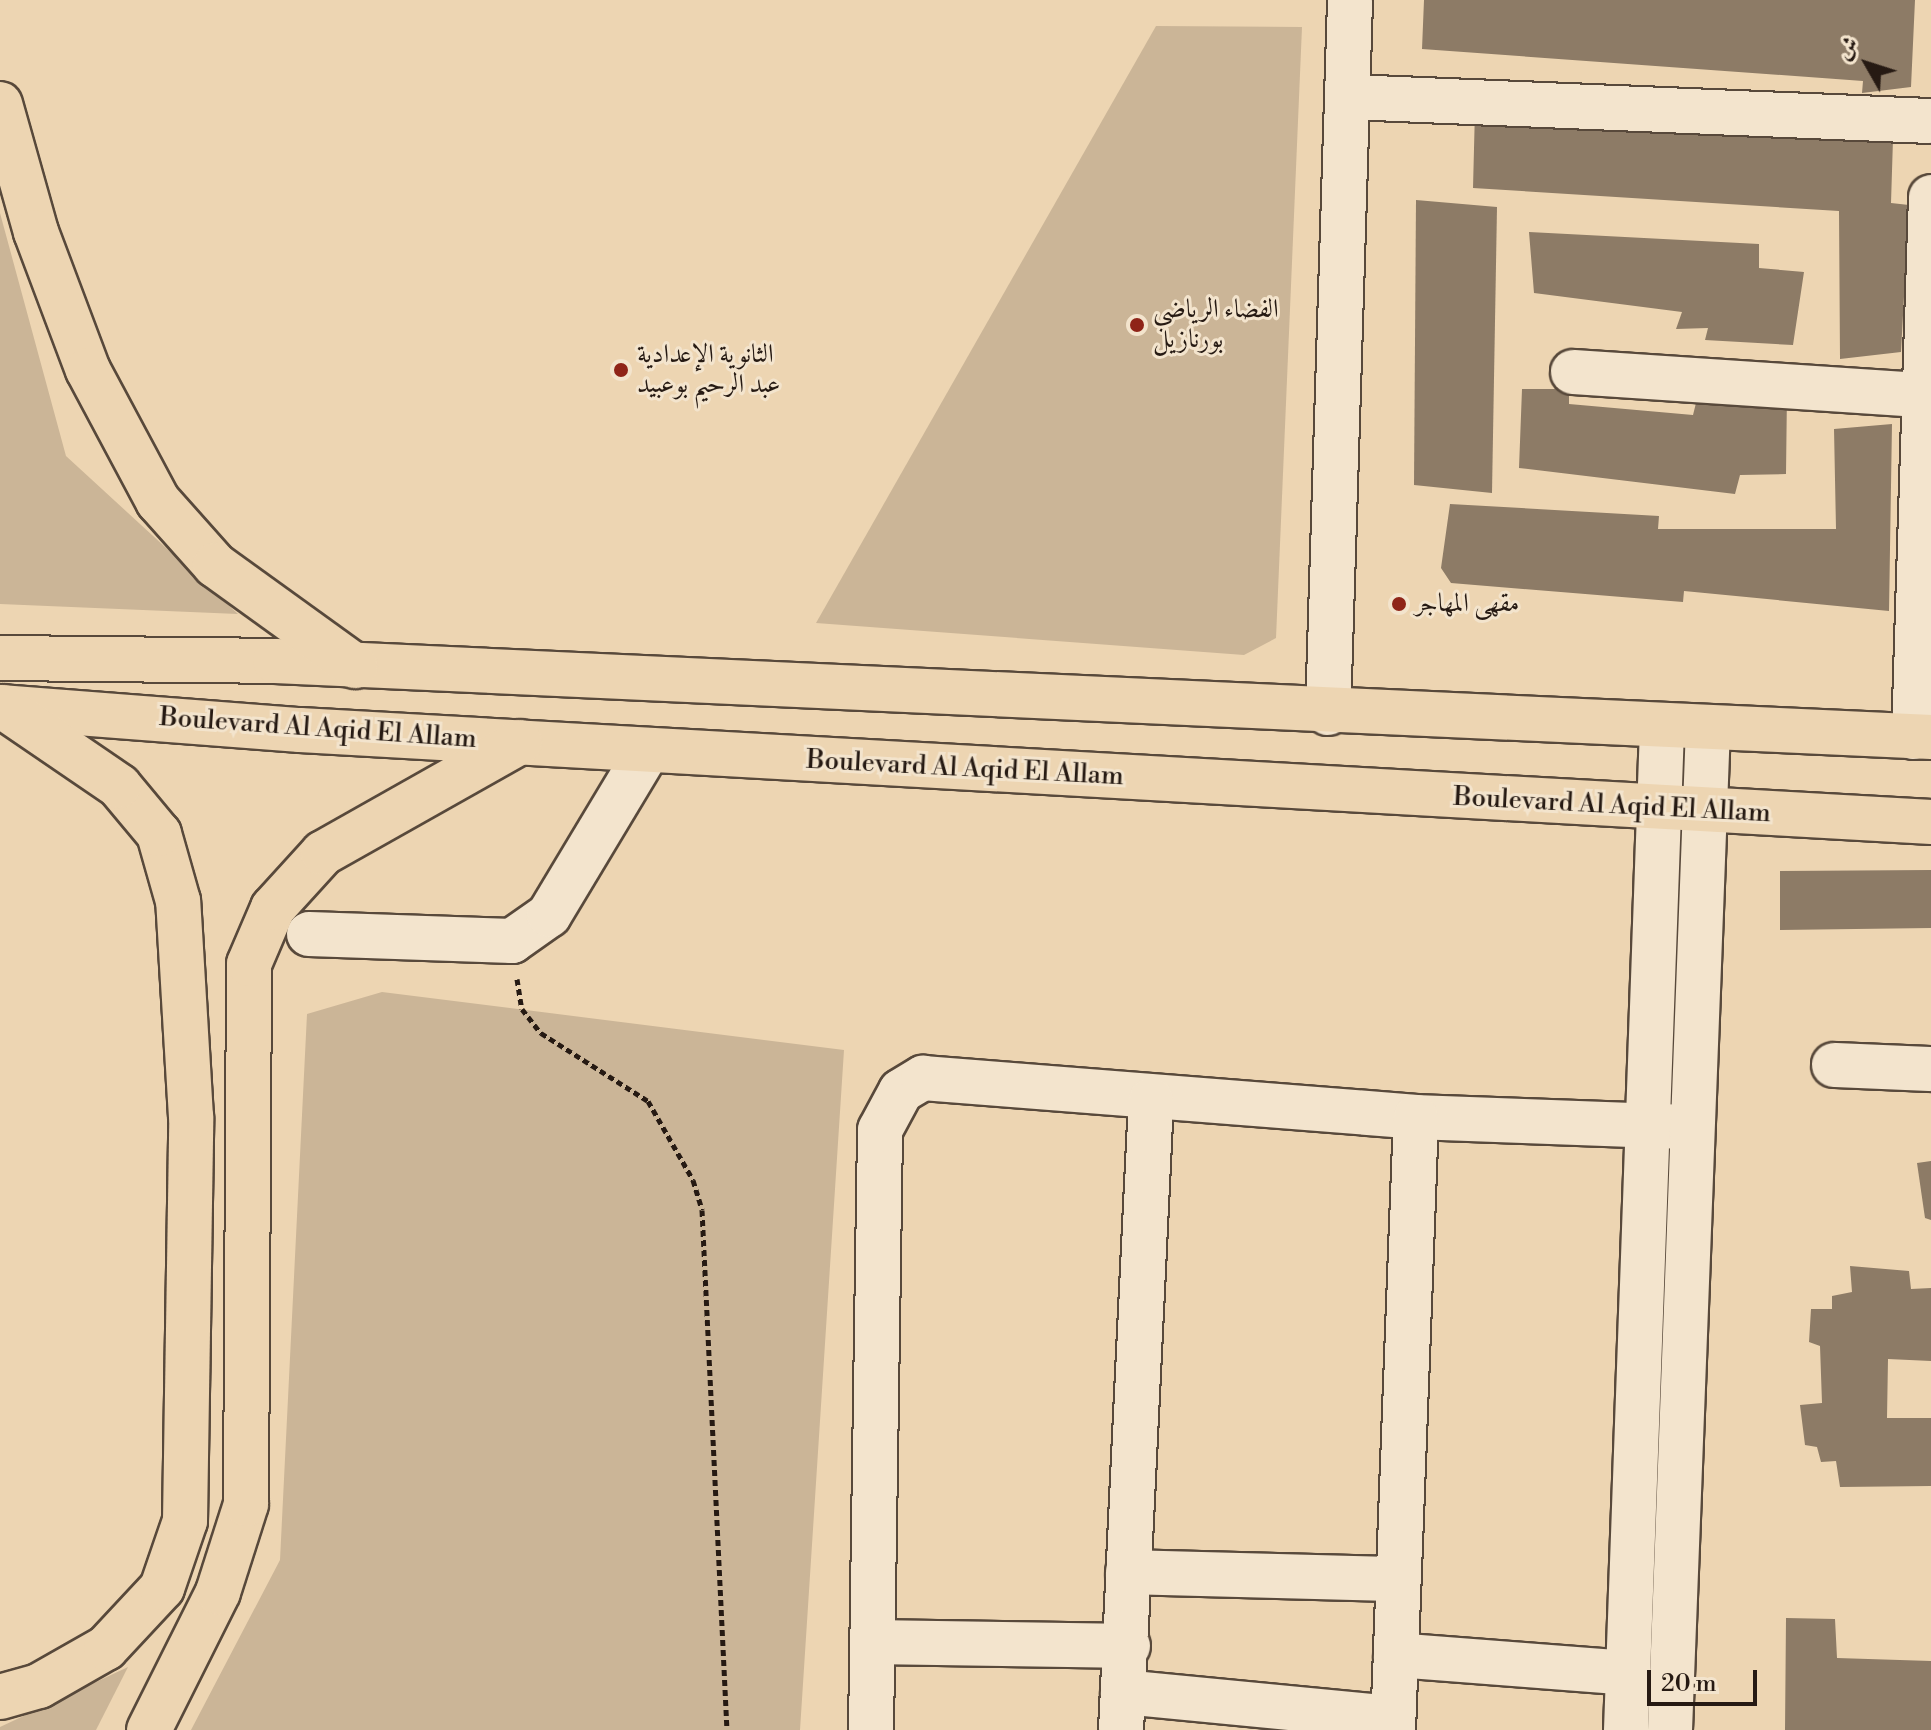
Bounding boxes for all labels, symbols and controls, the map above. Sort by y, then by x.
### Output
north arrow [1827,24,1907,104]
text: ش [1831,32,1865,66]
place label: الفضاء الرياضي بورنازيل [1153,294,1279,356]
marker: الفضاء الرياضي بورنازيل [1128,316,1146,334]
place label: الثانوية الإعدادية عبد الرحيم بوعبيد [637,339,780,400]
marker: الثانوية الإعدادية عبد الرحيم بوعبيد [612,361,630,379]
place label: مقهى المهاجر [1415,588,1519,620]
marker: مقهى المهاجر [1390,595,1408,613]
street label: Boulevard Al Aqid El Allam [158,702,478,756]
street label: Boulevard Al Aqid El Allam [806,745,1124,793]
street label: Boulevard Al Aqid El Allam [1453,782,1771,830]
scale bar [1651,1654,1761,1704]
text: 20 m [1661,1669,1717,1699]

